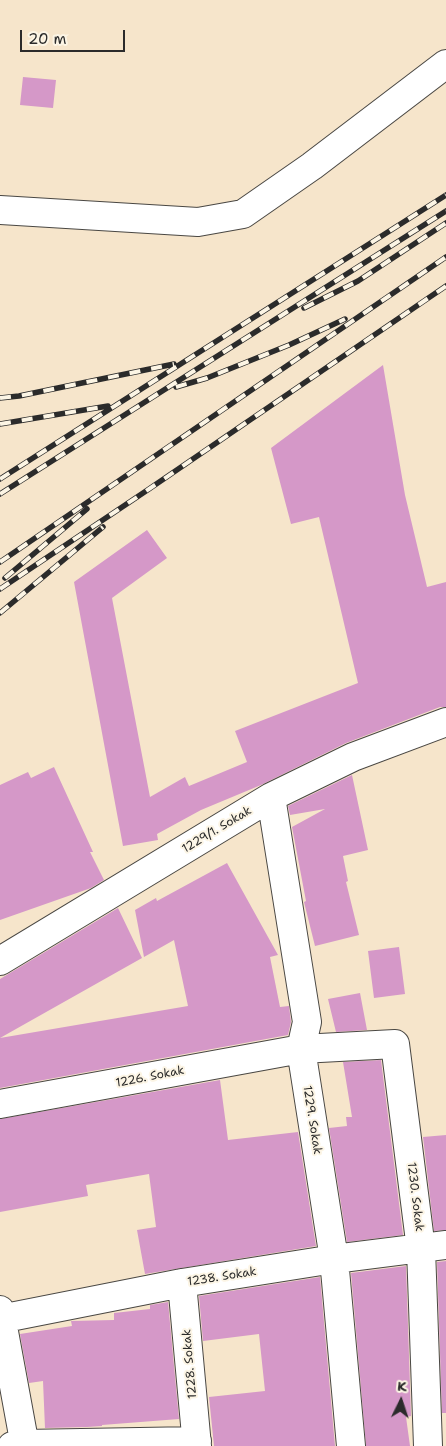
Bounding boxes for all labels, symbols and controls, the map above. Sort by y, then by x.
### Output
scale bar [22,20,128,52]
text: 20 m [28,29,67,49]
street label: 1229/1. Sokak [180,804,254,856]
street label: 1226. Sokak [114,1063,186,1091]
street label: 1229. Sokak [299,1085,325,1155]
street label: 1230. Sokak [404,1162,426,1232]
street label: 1238. Sokak [186,1264,258,1290]
street label: 1228. Sokak [180,1329,200,1399]
north arrow [376,1376,426,1426]
text: K [397,1377,407,1395]

